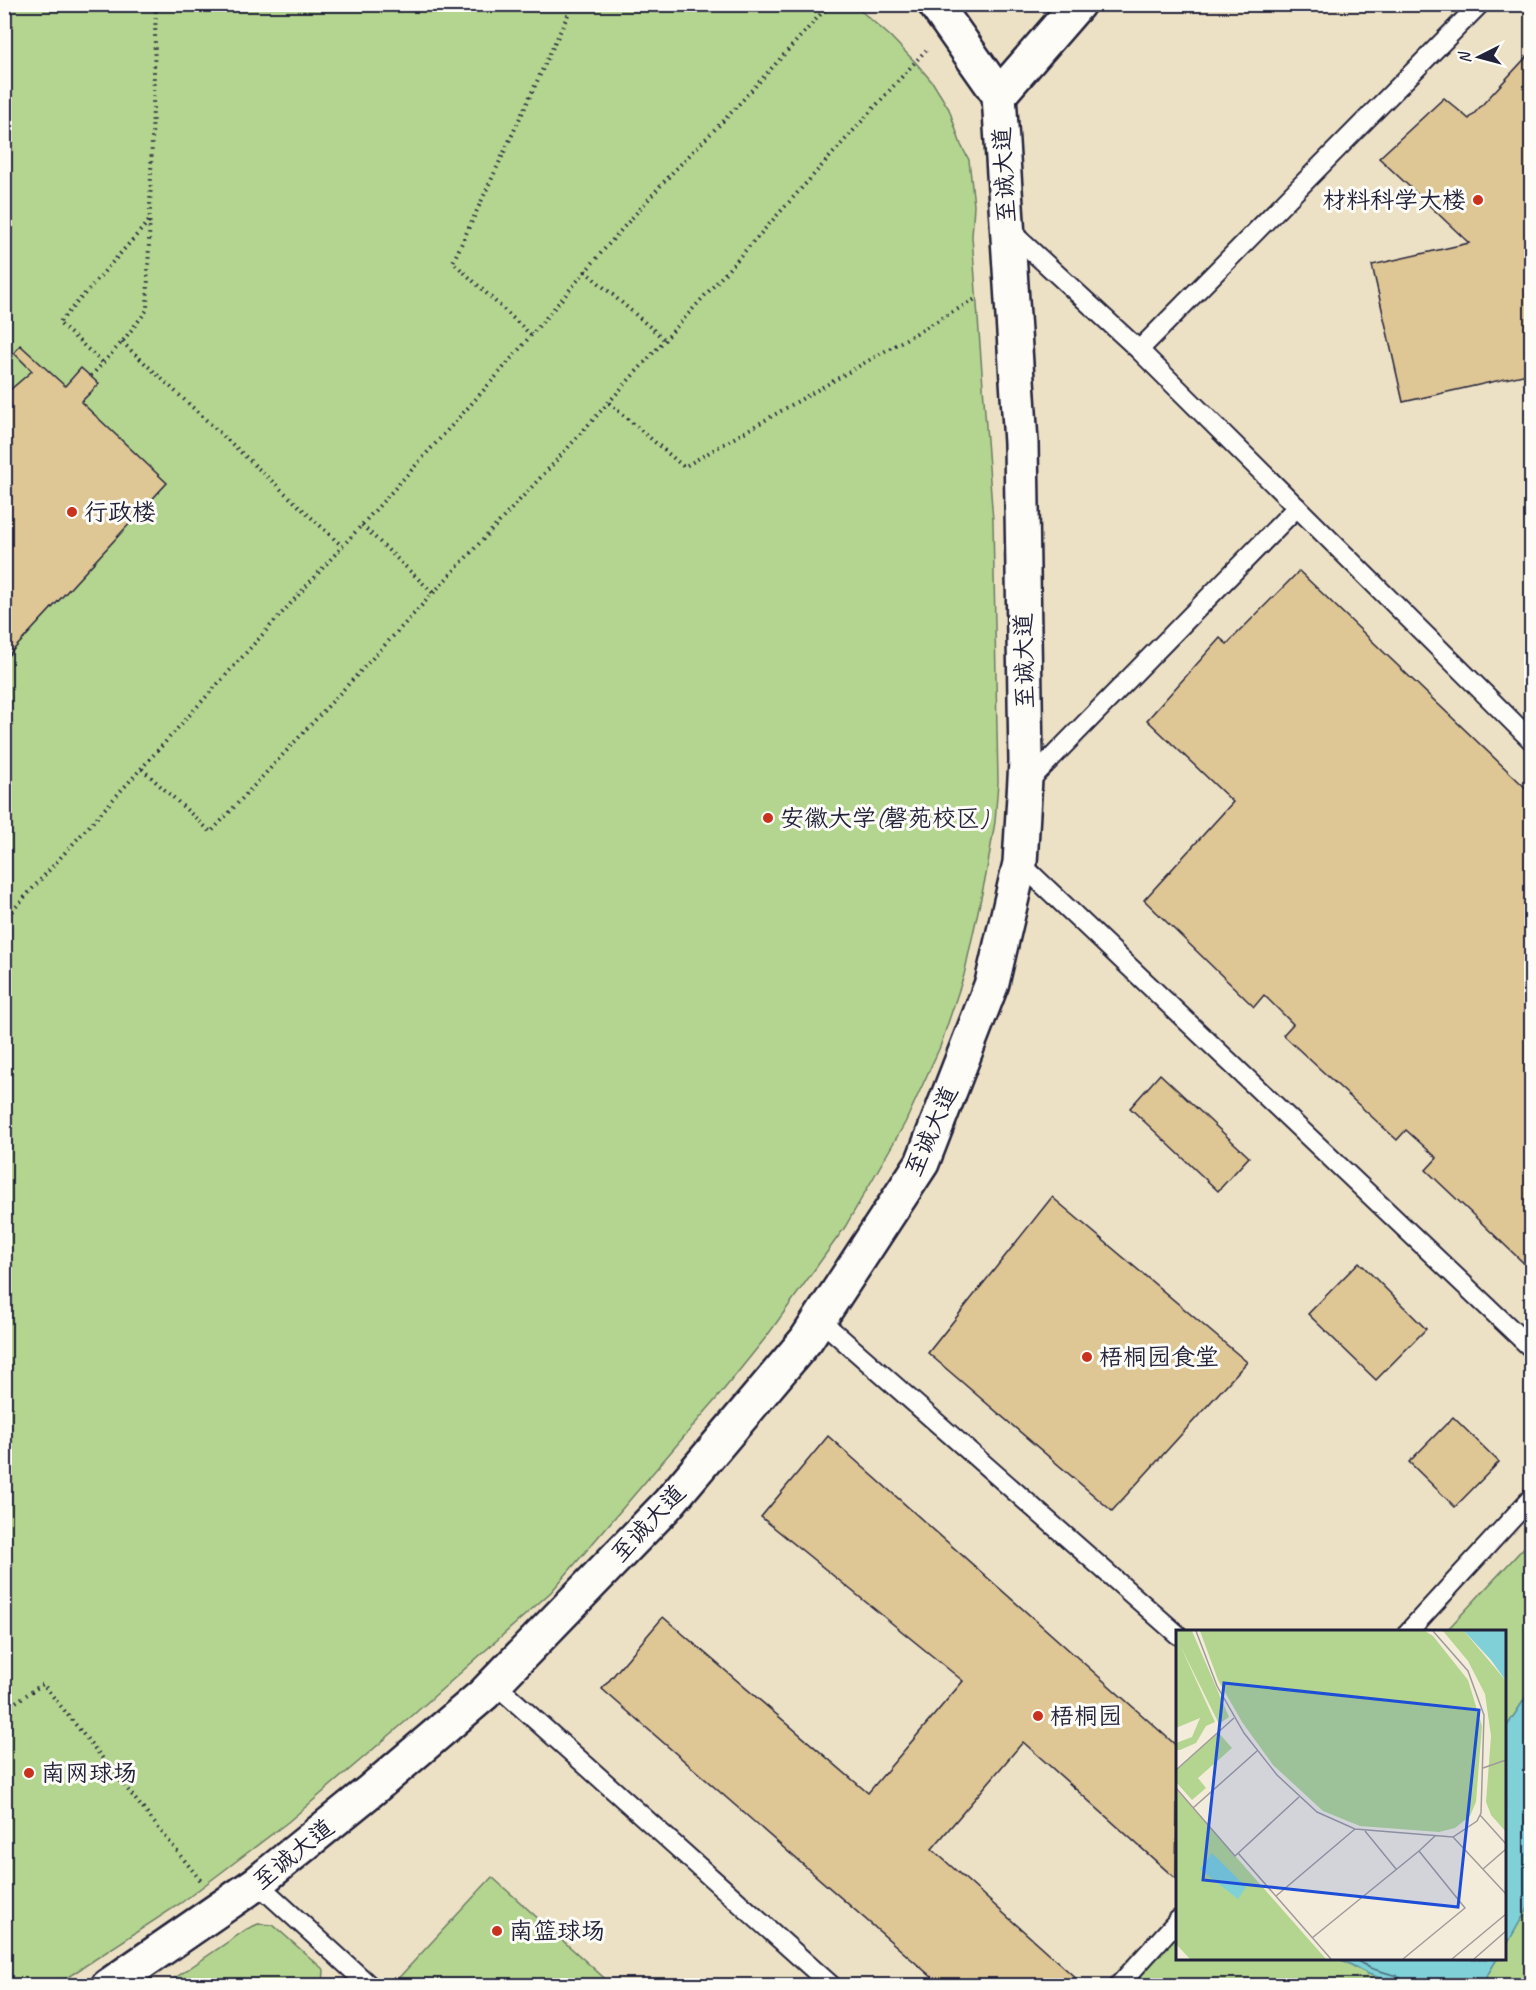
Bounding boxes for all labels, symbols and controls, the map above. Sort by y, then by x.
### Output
north arrow [1449,27,1509,87]
text: N [1454,49,1476,64]
street label: 至诚大道 [987,126,1021,224]
place label: 材料科学大楼 [1322,185,1466,215]
marker: 材料科学大楼 [1471,193,1485,207]
place label: 行政楼 [84,497,156,527]
marker: 行政楼 [65,505,79,519]
street label: 至诚大道 [1008,613,1040,709]
place label: 安徽大学(磬苑校区) [780,803,989,833]
marker: 安徽大学(磬苑校区) [761,811,775,825]
street label: 至诚大道 [898,1081,964,1181]
place label: 梧桐园食堂 [1099,1342,1219,1372]
marker: 梧桐园食堂 [1080,1350,1094,1364]
street label: 至诚大道 [604,1478,692,1568]
inset map [1176,1630,1506,1960]
place label: 梧桐园 [1050,1701,1122,1731]
marker: 梧桐园 [1031,1709,1045,1723]
place label: 南网球场 [41,1758,137,1788]
marker: 南网球场 [22,1766,36,1780]
street label: 至诚大道 [246,1812,340,1896]
place label: 南篮球场 [509,1916,605,1946]
marker: 南篮球场 [490,1924,504,1938]

